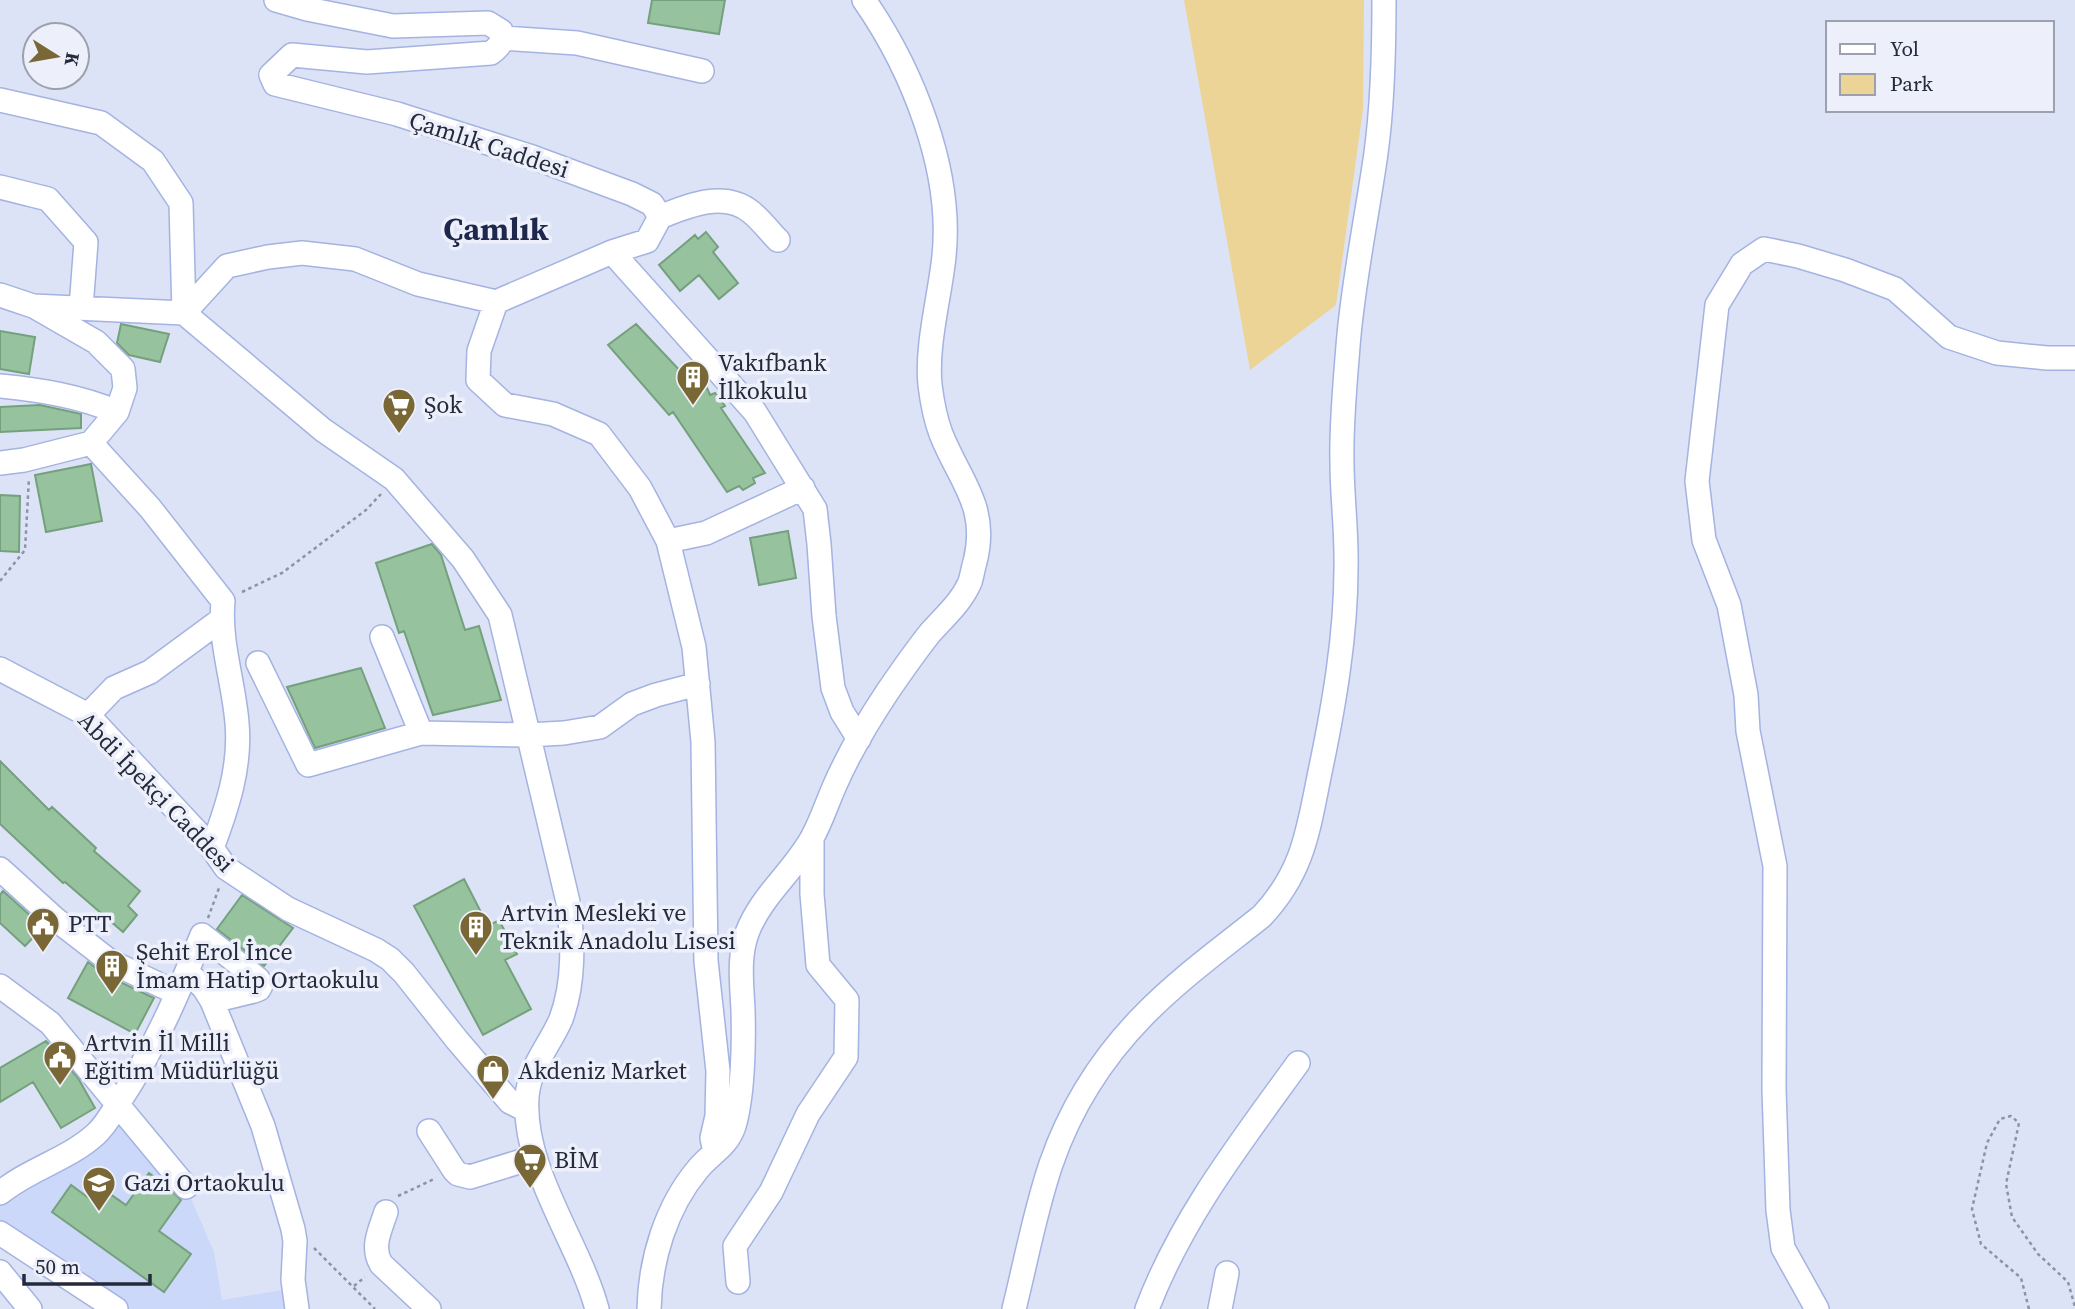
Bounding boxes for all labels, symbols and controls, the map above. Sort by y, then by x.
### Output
north arrow [21,21,91,91]
legend [1826,21,2054,112]
text: Yol [1890,34,1919,63]
text: K [59,50,87,69]
text: Park [1890,69,1934,98]
street label: Çamlık Caddesi [405,103,573,186]
district label: Çamlık [443,207,550,251]
place label: Vakıfbank İlkokulu [718,346,827,407]
building icon: Vakıfbank İlkokulu [674,358,712,407]
supermarket icon: Şok [380,386,418,435]
place label: Şok [424,388,463,421]
street label: Abdi İpekçi Caddesi [71,704,242,879]
place label: Artvin Mesleki ve Teknik Anadolu Lisesi [500,896,736,957]
public building icon: PTT [24,905,62,954]
place label: PTT [68,907,112,940]
building icon: Artvin Mesleki ve Teknik Anadolu Lisesi [457,908,495,957]
place label: Şehit Erol İnce İmam Hatip Ortaokulu [136,935,379,996]
building icon: Şehit Erol İnce İmam Hatip Ortaokulu [93,947,131,996]
place label: Artvin İl Milli Eğitim Müdürlüğü [84,1026,279,1087]
public building icon: Artvin İl Milli Eğitim Müdürlüğü [41,1038,79,1087]
shop icon: Akdeniz Market [474,1052,512,1101]
place label: Akdeniz Market [518,1054,687,1087]
supermarket icon: BİM [511,1141,549,1190]
place label: BİM [554,1143,599,1176]
school or university icon: Gazi Ortaokulu [80,1164,118,1213]
place label: Gazi Ortaokulu [124,1166,285,1199]
scale bar [24,1242,150,1286]
text: 50 m [35,1252,80,1281]

